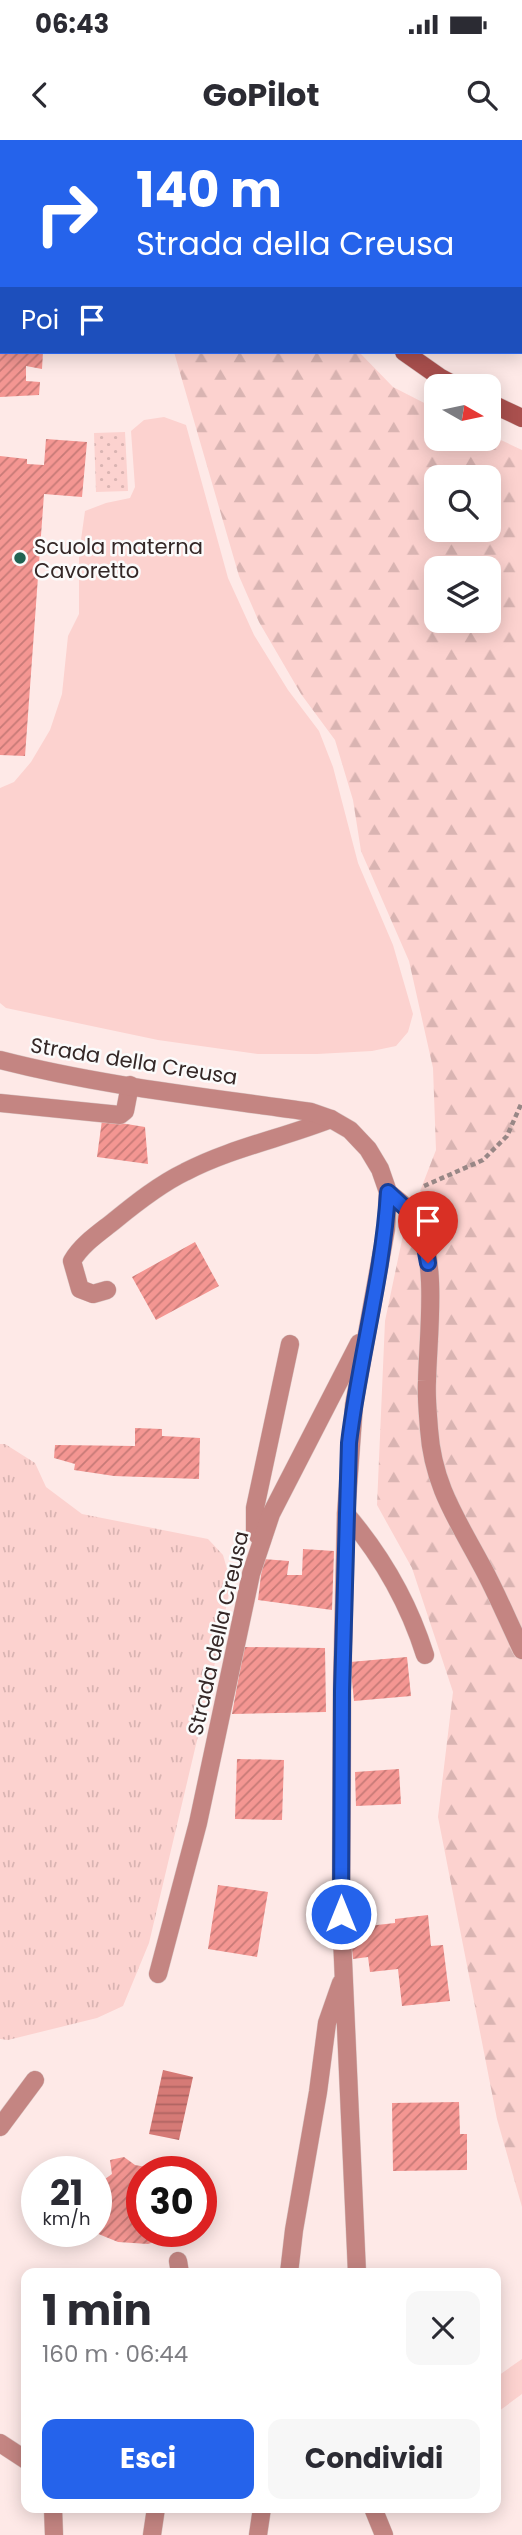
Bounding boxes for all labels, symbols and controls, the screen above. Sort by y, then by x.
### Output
text: 06:43 [35,6,109,42]
text: GoPilot [203,72,320,117]
icon: back [21,76,59,114]
icon: search [463,76,501,114]
text: 140 m [136,156,282,224]
icon: right [21,168,112,259]
text: Strada della Creusa [136,221,455,266]
icon: arrive [73,301,111,339]
text: Poi [21,302,59,338]
north arrow [424,374,500,452]
map controls [424,374,501,633]
button: search [424,465,501,542]
place label: Scuola materna Cavoretto [34,532,203,585]
marker: Scuola materna Cavoretto [12,550,28,566]
button: layers [424,556,501,633]
street label: Strada della Creusa [29,1030,239,1092]
pin [398,1191,458,1263]
icon: arrive [409,1202,447,1240]
street label: Strada della Creusa [180,1528,256,1738]
position arrow [304,1877,378,1951]
speed limit sign: 30 [126,2156,217,2247]
text: 21 [50,2168,83,2217]
text: km/h [43,2206,90,2231]
text: 1 min [42,2281,152,2340]
button: close [406,2291,480,2365]
text: 160 m · 06:44 [42,2338,188,2370]
button: Esci [42,2419,254,2499]
button: Condividi [268,2419,480,2499]

